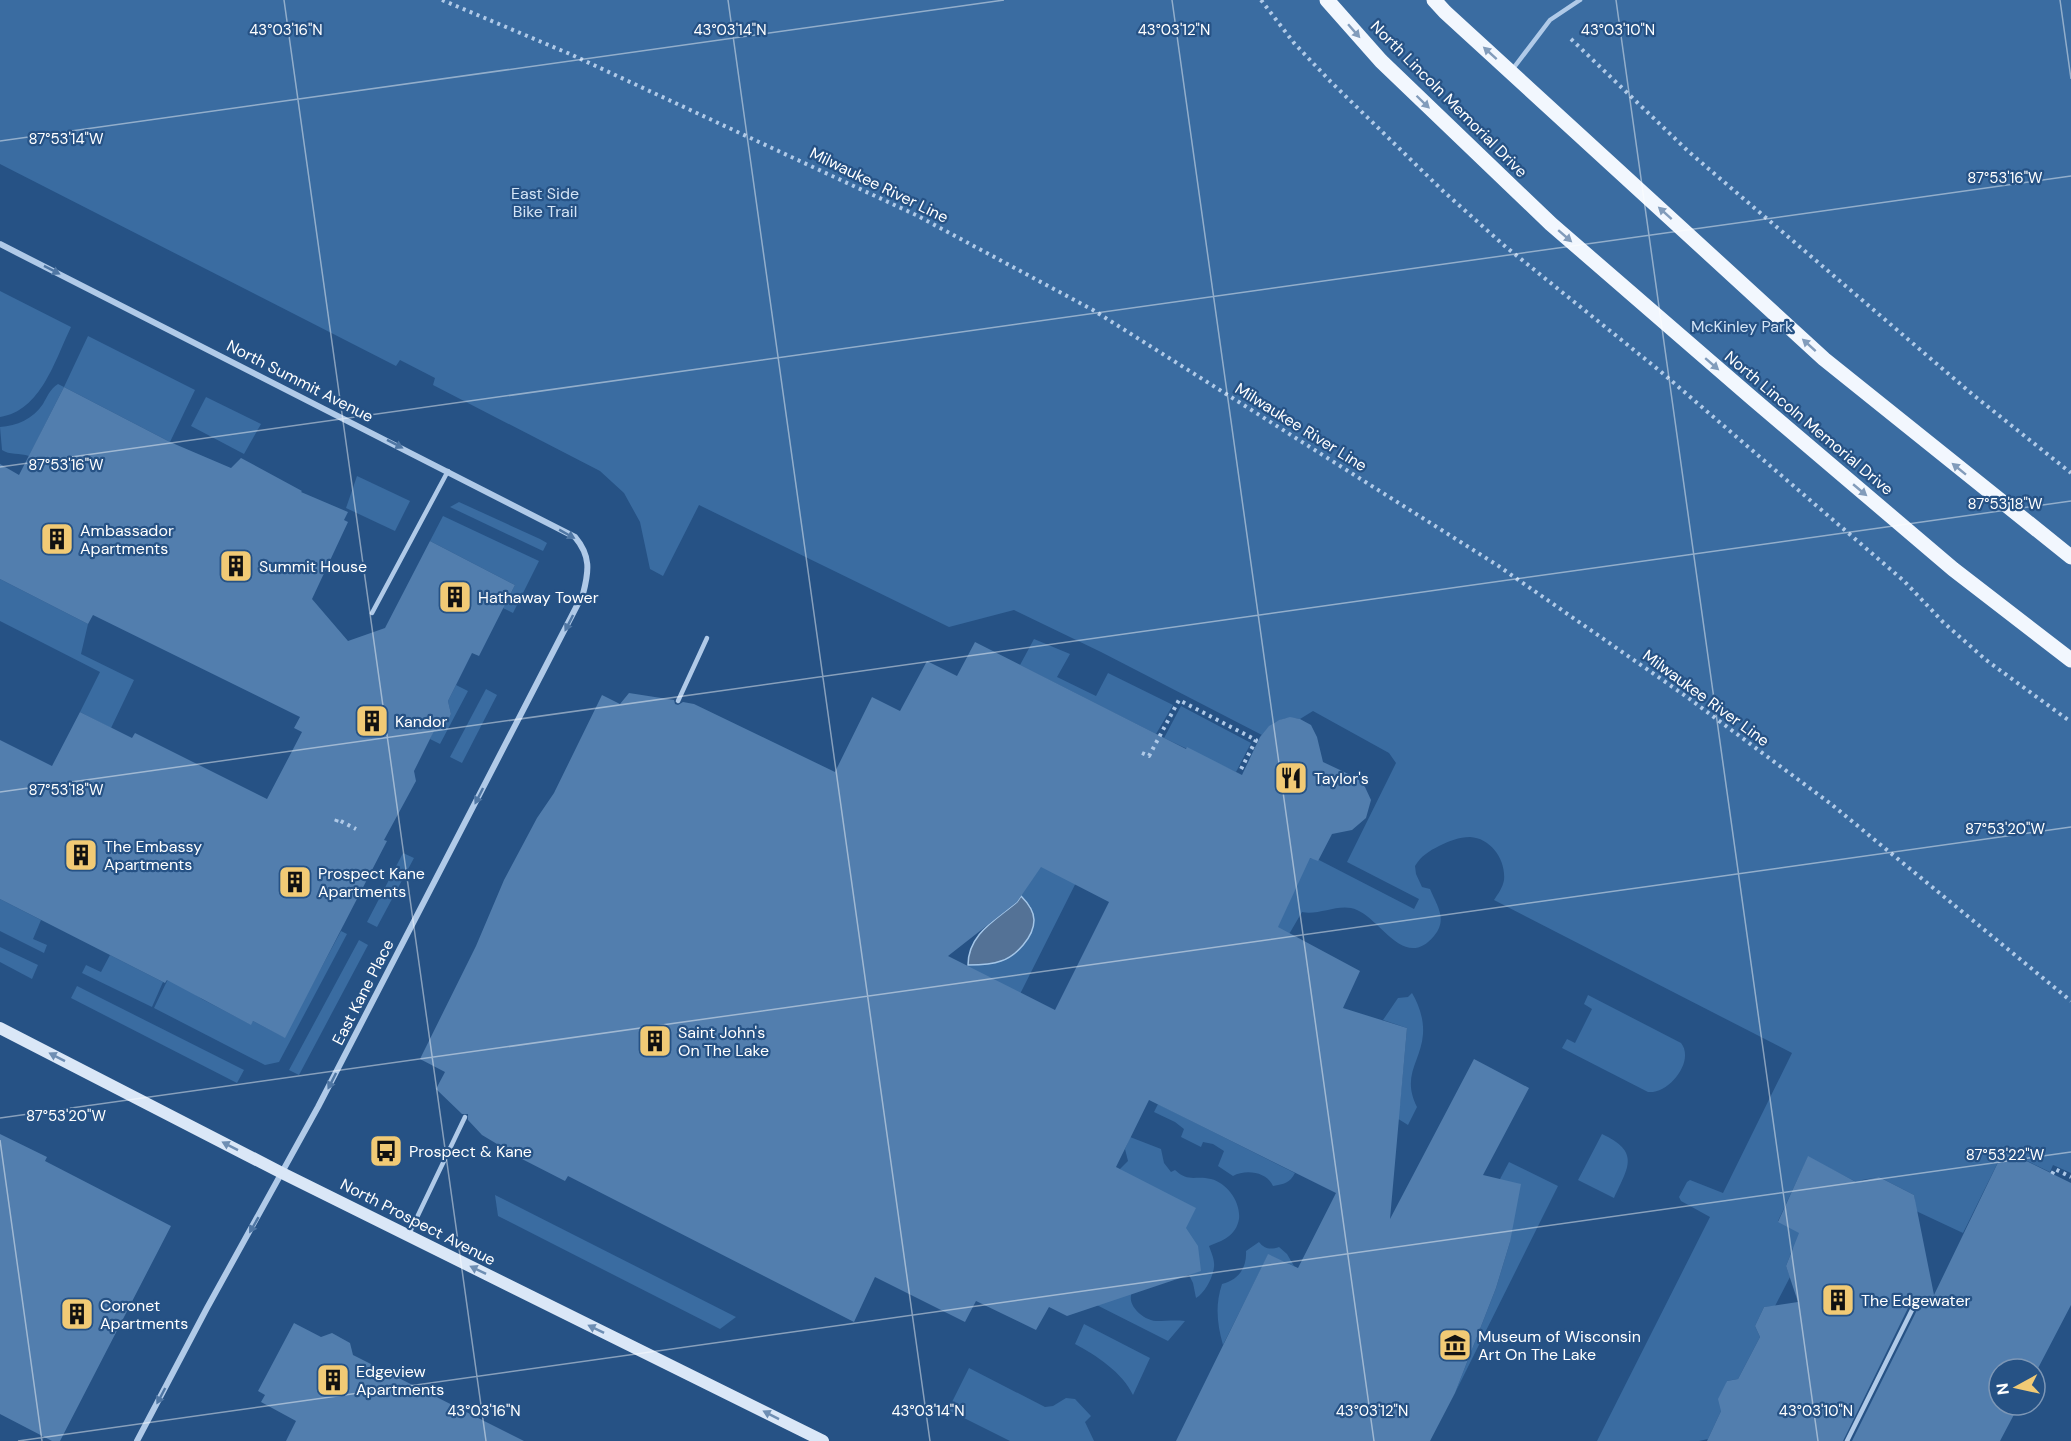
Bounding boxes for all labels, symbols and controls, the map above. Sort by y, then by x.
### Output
street label: North Lincoln Memorial Drive [1366,16,1532,182]
text: 43°03'16"N [249,20,323,40]
text: 43°03'14"N [693,20,767,40]
text: 43°03'12"N [1138,20,1210,40]
text: 43°03'10"N [1581,20,1655,40]
one-way arrow [1347,23,1360,38]
one-way arrow [1483,47,1498,60]
one-way arrow [1416,94,1430,108]
text: 87°53'14"W [29,129,104,149]
street label: Milwaukee River Line [806,142,952,228]
text: 87°53'16"W [1967,168,2043,188]
park label: East Side Bike Trail [511,183,579,222]
one-way arrow [1658,207,1673,220]
one-way arrow [1557,229,1572,242]
one-way arrow [43,265,61,275]
park label: McKinley Park [1691,316,1793,337]
street label: North Summit Avenue [223,335,377,427]
one-way arrow [1802,339,1817,352]
street label: North Lincoln Memorial Drive [1720,346,1898,500]
one-way arrow [1704,357,1719,370]
street label: Milwaukee River Line [1231,378,1371,476]
one-way arrow [386,439,403,449]
text: 87°53'16"W [28,455,104,475]
one-way arrow [1951,462,1967,475]
one-way arrow [1852,484,1868,497]
text: 87°53'18"W [1968,494,2043,514]
place label: Ambassador Apartments [80,520,174,559]
building icon: Ambassador Apartments [39,521,75,557]
one-way arrow [559,529,576,539]
building icon: Summit House [218,548,254,584]
place label: Summit House [259,556,367,577]
building icon: Hathaway Tower [437,579,473,615]
place label: Hathaway Tower [478,587,599,608]
one-way arrow [564,614,573,631]
street label: Milwaukee River Line [1638,645,1774,751]
building icon: Kandor [354,703,390,739]
place label: Kandor [395,711,447,732]
restaurant icon: Taylor's [1273,760,1309,796]
place label: Taylor's [1314,768,1369,789]
text: 87°53'18"W [29,780,104,800]
one-way arrow [474,788,484,805]
text: 87°53'20"W [1965,819,2045,839]
place label: The Embassy Apartments [104,836,202,875]
building icon: The Embassy Apartments [63,837,99,873]
place label: Prospect Kane Apartments [318,863,425,902]
building icon: Prospect Kane Apartments [277,864,313,900]
street label: East Kane Place [327,936,399,1048]
place label: Saint John's On The Lake [678,1022,769,1061]
building icon: Saint John's On The Lake [637,1023,673,1059]
one-way arrow [48,1052,65,1062]
one-way arrow [327,1073,337,1090]
text: 87°53'20"W [26,1106,106,1126]
bus stop icon: Prospect & Kane [368,1133,404,1169]
place label: Prospect & Kane [409,1141,532,1162]
one-way arrow [221,1142,239,1152]
text: 87°53'22"W [1966,1145,2045,1165]
street label: North Prospect Avenue [337,1174,499,1270]
one-way arrow [249,1217,260,1233]
one-way arrow [469,1266,486,1275]
building icon: The Edgewater [1820,1282,1856,1318]
place label: The Edgewater [1861,1290,1971,1311]
place label: Coronet Apartments [100,1295,188,1334]
building icon: Coronet Apartments [59,1296,95,1332]
one-way arrow [587,1324,605,1334]
place label: Museum of Wisconsin Art On The Lake [1478,1326,1641,1365]
museum icon: Museum of Wisconsin Art On The Lake [1437,1327,1473,1363]
north arrow [1987,1357,2047,1417]
place label: Edgeview Apartments [356,1361,444,1400]
building icon: Edgeview Apartments [315,1362,351,1398]
text: N [1991,1382,2014,1396]
one-way arrow [156,1388,166,1405]
text: 43°03'16"N [447,1401,521,1421]
text: 43°03'14"N [891,1401,965,1421]
text: 43°03'12"N [1336,1401,1408,1421]
text: 43°03'10"N [1779,1401,1853,1421]
one-way arrow [762,1410,779,1420]

